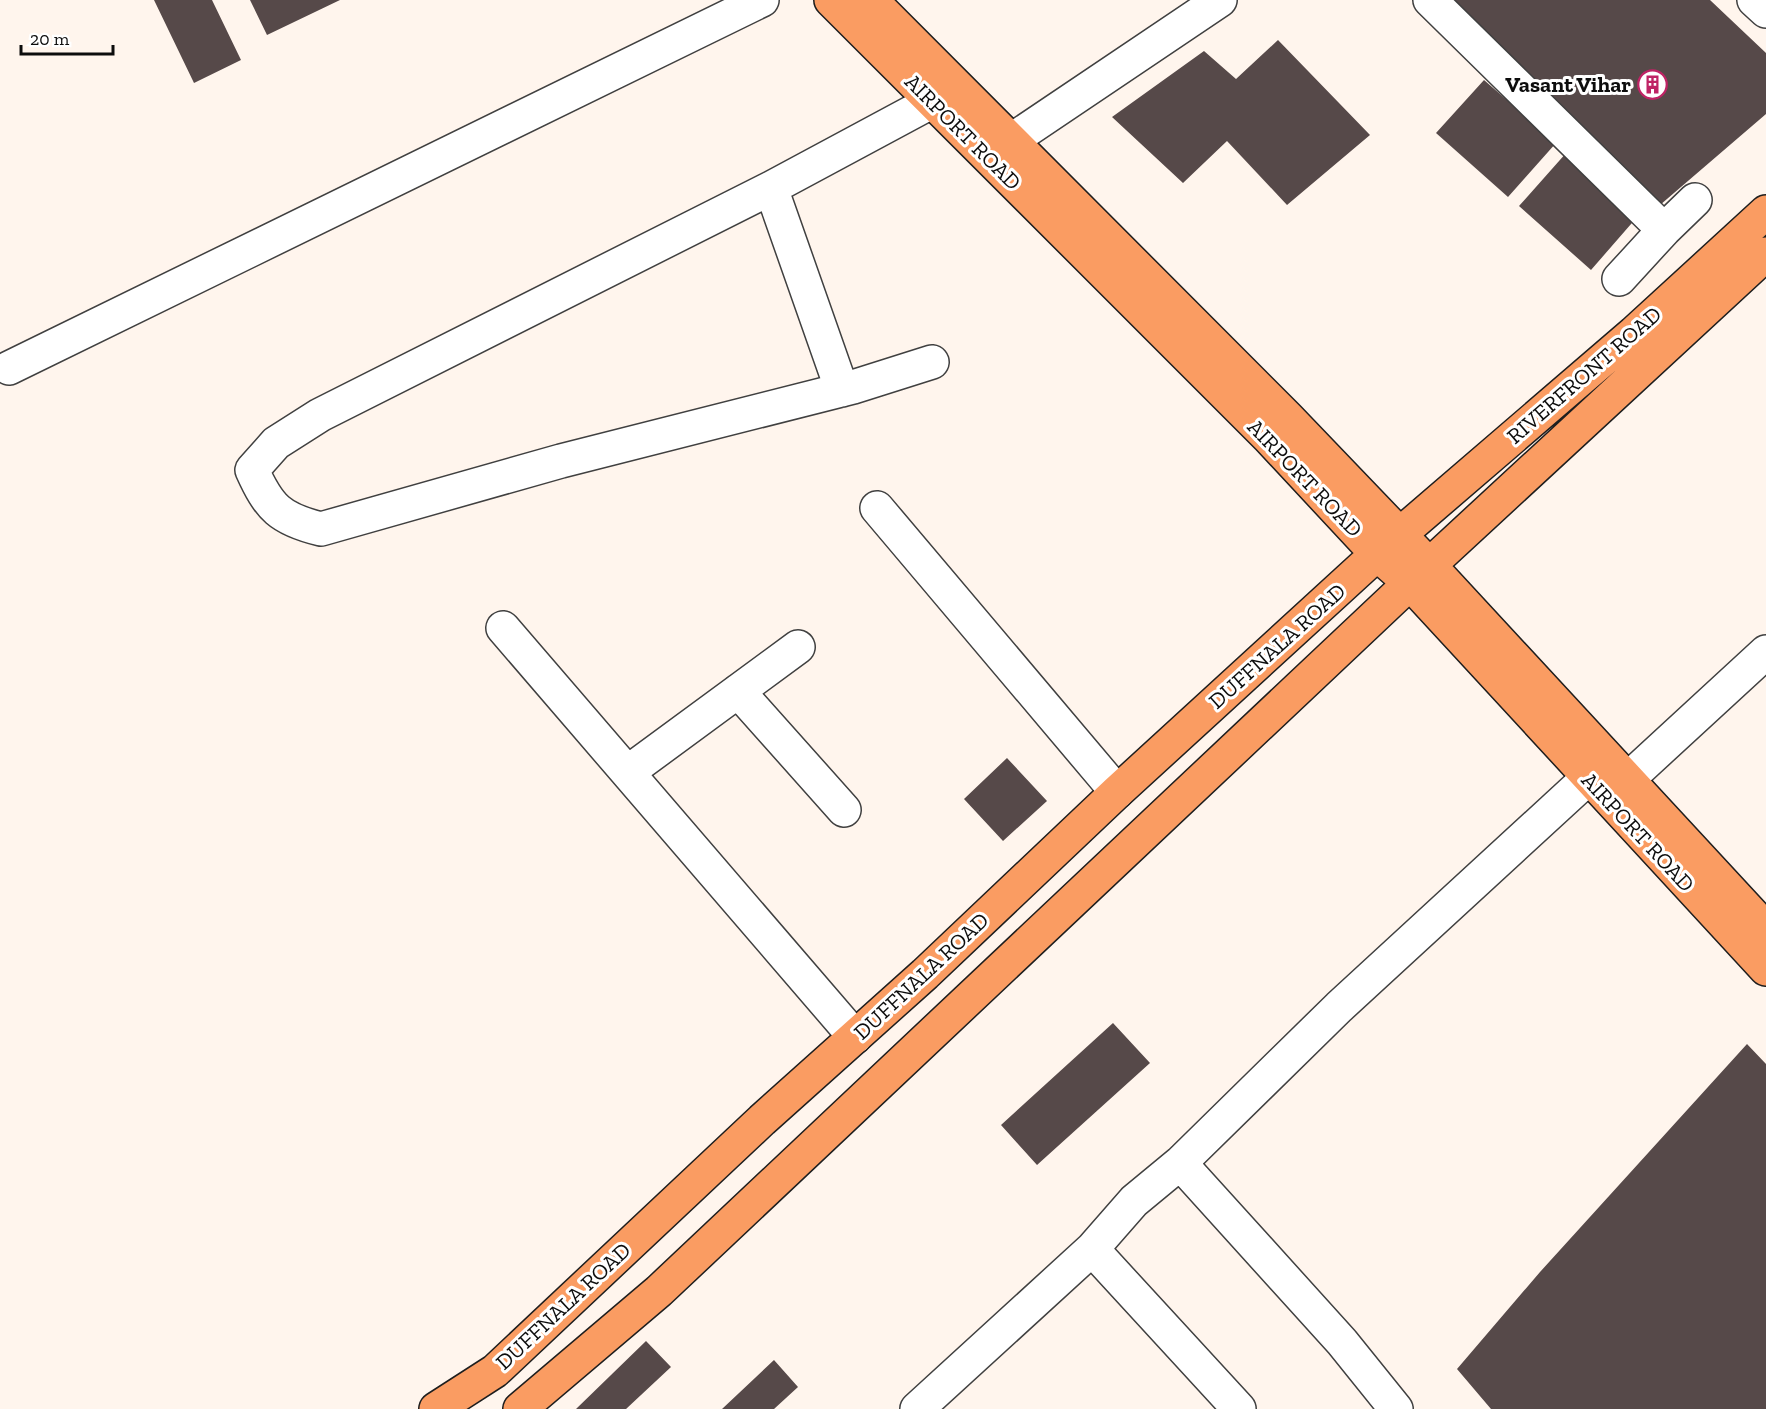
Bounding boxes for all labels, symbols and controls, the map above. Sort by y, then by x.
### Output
scale bar [21,18,112,56]
text: 20 m [30,28,70,50]
street label: AIRPORT ROAD [899,68,1027,196]
building icon: Vasant Vihar [1636,68,1668,100]
place label: Vasant Vihar [1505,71,1631,98]
street label: RIVERFRONT ROAD [1501,301,1667,449]
street label: AIRPORT ROAD [1242,413,1368,543]
street label: DUFFNALA ROAD [1203,577,1351,715]
street label: AIRPORT ROAD [1576,767,1700,897]
street label: DUFFNALA ROAD [848,907,994,1045]
street label: DUFFNALA ROAD [490,1237,636,1375]

